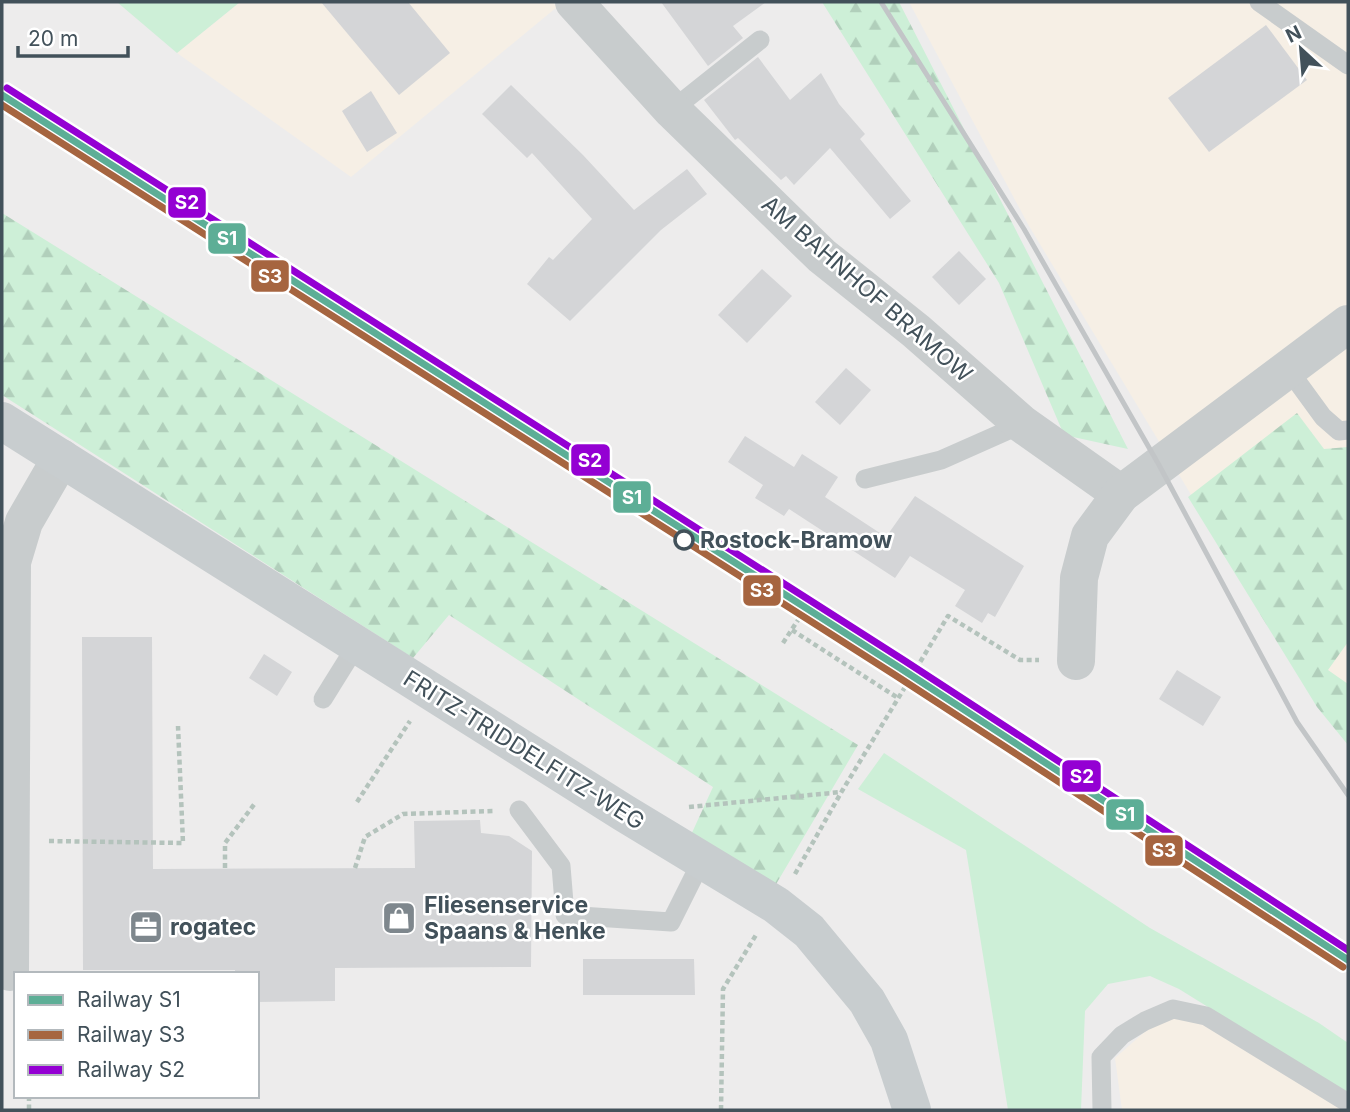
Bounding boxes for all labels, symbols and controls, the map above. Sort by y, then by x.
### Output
scale bar [18,14,128,58]
north arrow [1266,14,1336,84]
text: N [1282,21,1305,48]
text: 20 m [28,26,78,51]
line badge: S2 [167,186,207,219]
street label: AM BAHNHOF BRAMOW [756,190,978,388]
text: S2 [175,191,199,214]
line badge: S1 [207,222,247,255]
text: S1 [217,227,237,250]
line badge: S3 [250,259,290,293]
text: S3 [258,265,282,288]
line badge: S2 [570,443,611,477]
text: S2 [578,449,602,472]
line badge: S1 [612,480,652,514]
text: S1 [622,486,642,509]
place label: Rostock-Bramow [700,526,893,554]
marker: Rostock-Bramow [674,530,694,550]
line badge: S3 [742,574,782,607]
text: S3 [750,579,774,602]
street label: FRITZ-TRIDDELFITZ-WEG [398,664,650,836]
line badge: S2 [1061,759,1102,793]
text: S2 [1070,765,1094,788]
line badge: S1 [1105,798,1145,831]
text: S1 [1115,803,1135,826]
line badge: S3 [1144,834,1184,867]
text: S3 [1152,839,1176,862]
place label: Fliesenservice Spaans & Henke [424,891,606,945]
shop icon: Fliesenservice Spaans & Henke [380,899,418,937]
office icon: rogatec [127,908,165,946]
place label: rogatec [170,913,256,941]
legend [14,972,259,1098]
text: Railway S1 [77,987,181,1012]
text: Railway S3 [77,1022,185,1047]
text: Railway S2 [77,1057,185,1082]

